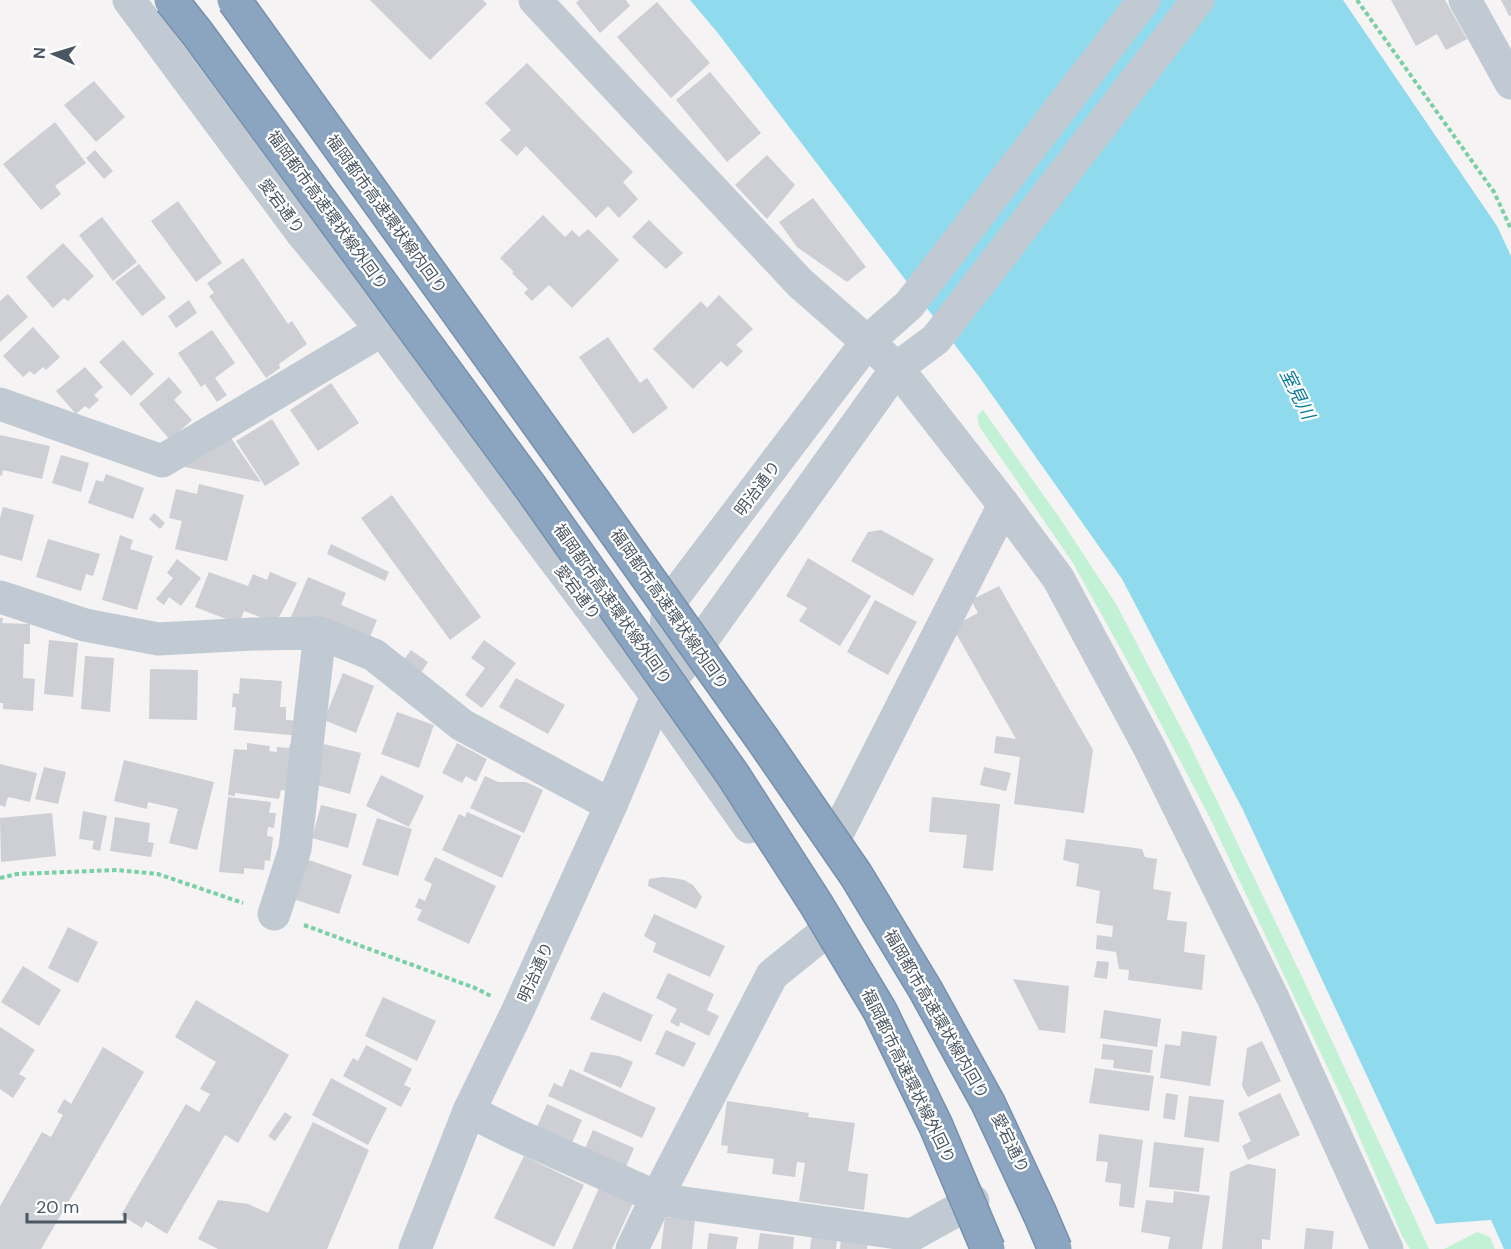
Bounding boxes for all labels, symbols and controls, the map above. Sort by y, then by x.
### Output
north arrow [24,24,84,84]
text: N [29,46,50,60]
street label: 福岡都市高速環状線外回り [263,126,393,294]
street label: 福岡都市高速環状線内回り [322,130,452,298]
street label: 愛宕通り [254,174,309,238]
water label: 室見川 [1274,364,1321,425]
street label: 明治通り [730,456,785,520]
street label: 福岡都市高速環状線外回り [549,520,676,689]
street label: 福岡都市高速環状線内回り [606,525,733,694]
street label: 愛宕通り [550,560,605,624]
street label: 福岡都市高速環状線内回り [879,926,994,1103]
street label: 明治通り [513,939,558,1006]
street label: 福岡都市高速環状線外回り [857,985,960,1167]
street label: 愛宕通り [987,1110,1034,1177]
scale bar [27,1186,124,1224]
text: 20 m [36,1195,79,1219]

